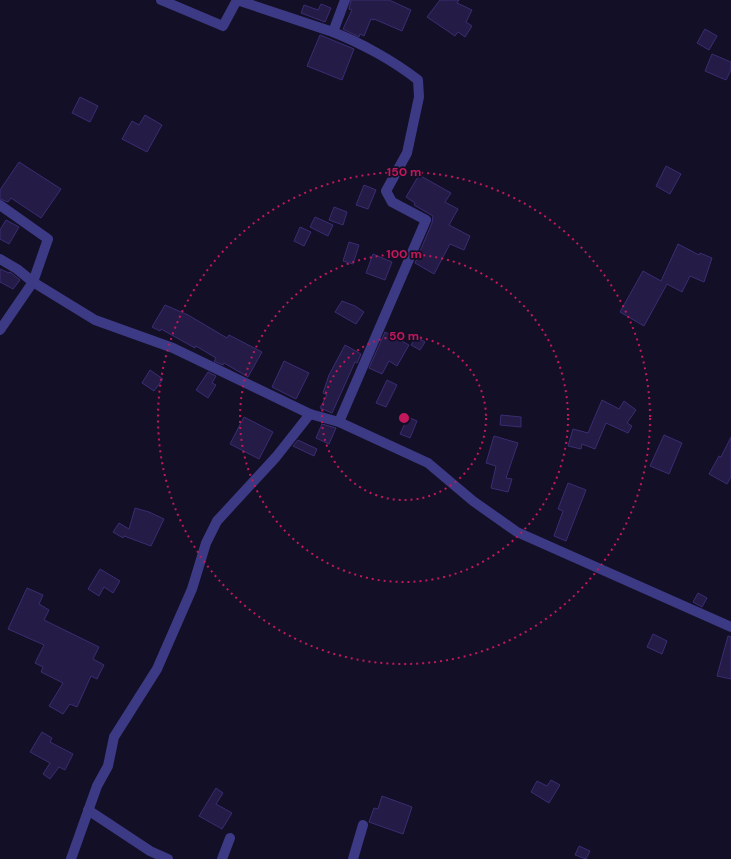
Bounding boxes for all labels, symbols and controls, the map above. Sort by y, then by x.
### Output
text: 150 m [387,164,421,180]
text: 100 m [386,246,422,262]
text: 50 m [389,328,419,344]
centre of rings [397,411,411,425]

